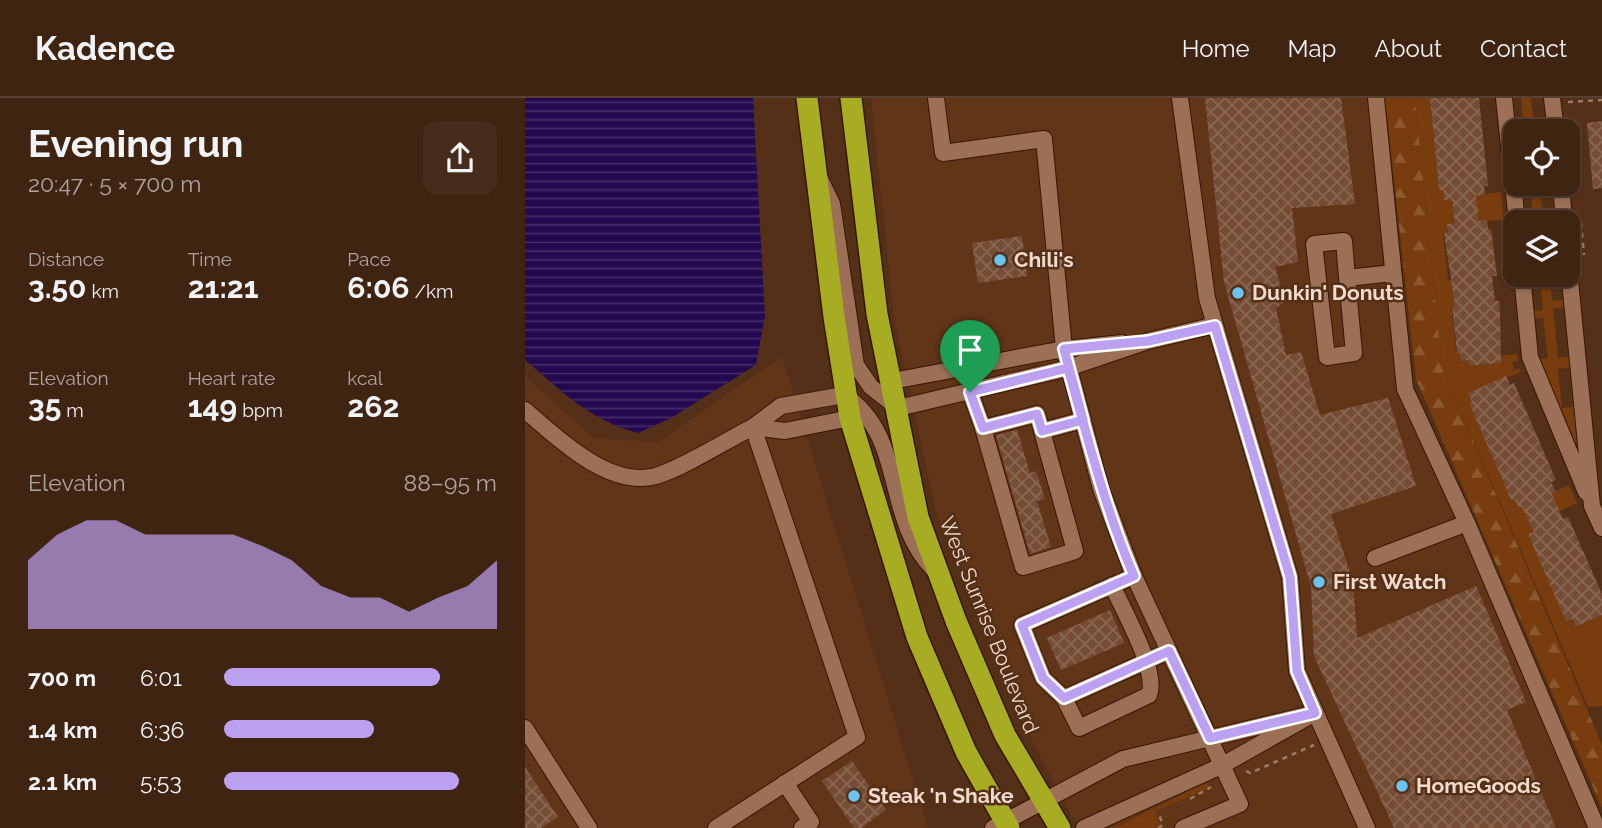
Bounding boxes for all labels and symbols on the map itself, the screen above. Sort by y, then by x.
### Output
place label: Chili's [1014,247,1074,272]
marker: Chili's [992,252,1008,268]
place label: Dunkin' Donuts [1252,280,1404,305]
marker: Dunkin' Donuts [1230,285,1246,301]
pin [940,320,1000,392]
street label: West Sunrise Boulevard [934,513,1044,737]
place label: First Watch [1333,569,1447,594]
marker: First Watch [1311,574,1327,590]
place label: HomeGoods [1416,773,1541,798]
marker: HomeGoods [1394,778,1410,794]
place label: Steak 'n Shake [868,783,1014,808]
marker: Steak 'n Shake [846,788,862,804]

